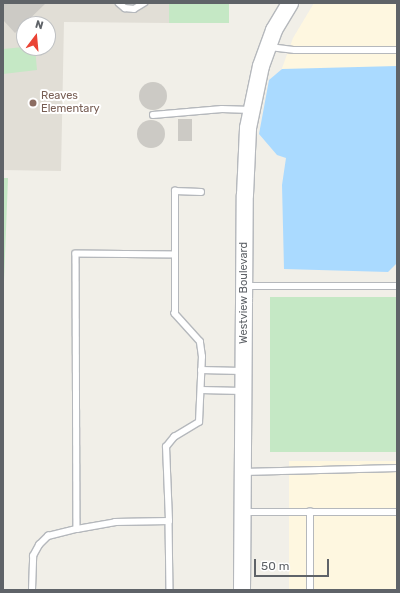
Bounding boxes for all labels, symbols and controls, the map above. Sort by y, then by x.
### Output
north arrow [16,16,56,56]
text: N [34,18,45,32]
place label: Reaves Elementary [41,90,100,116]
marker: Reaves Elementary [28,98,38,108]
street label: Westview Boulevard [237,242,251,344]
scale bar [256,551,331,577]
text: 50 m [261,559,289,573]

